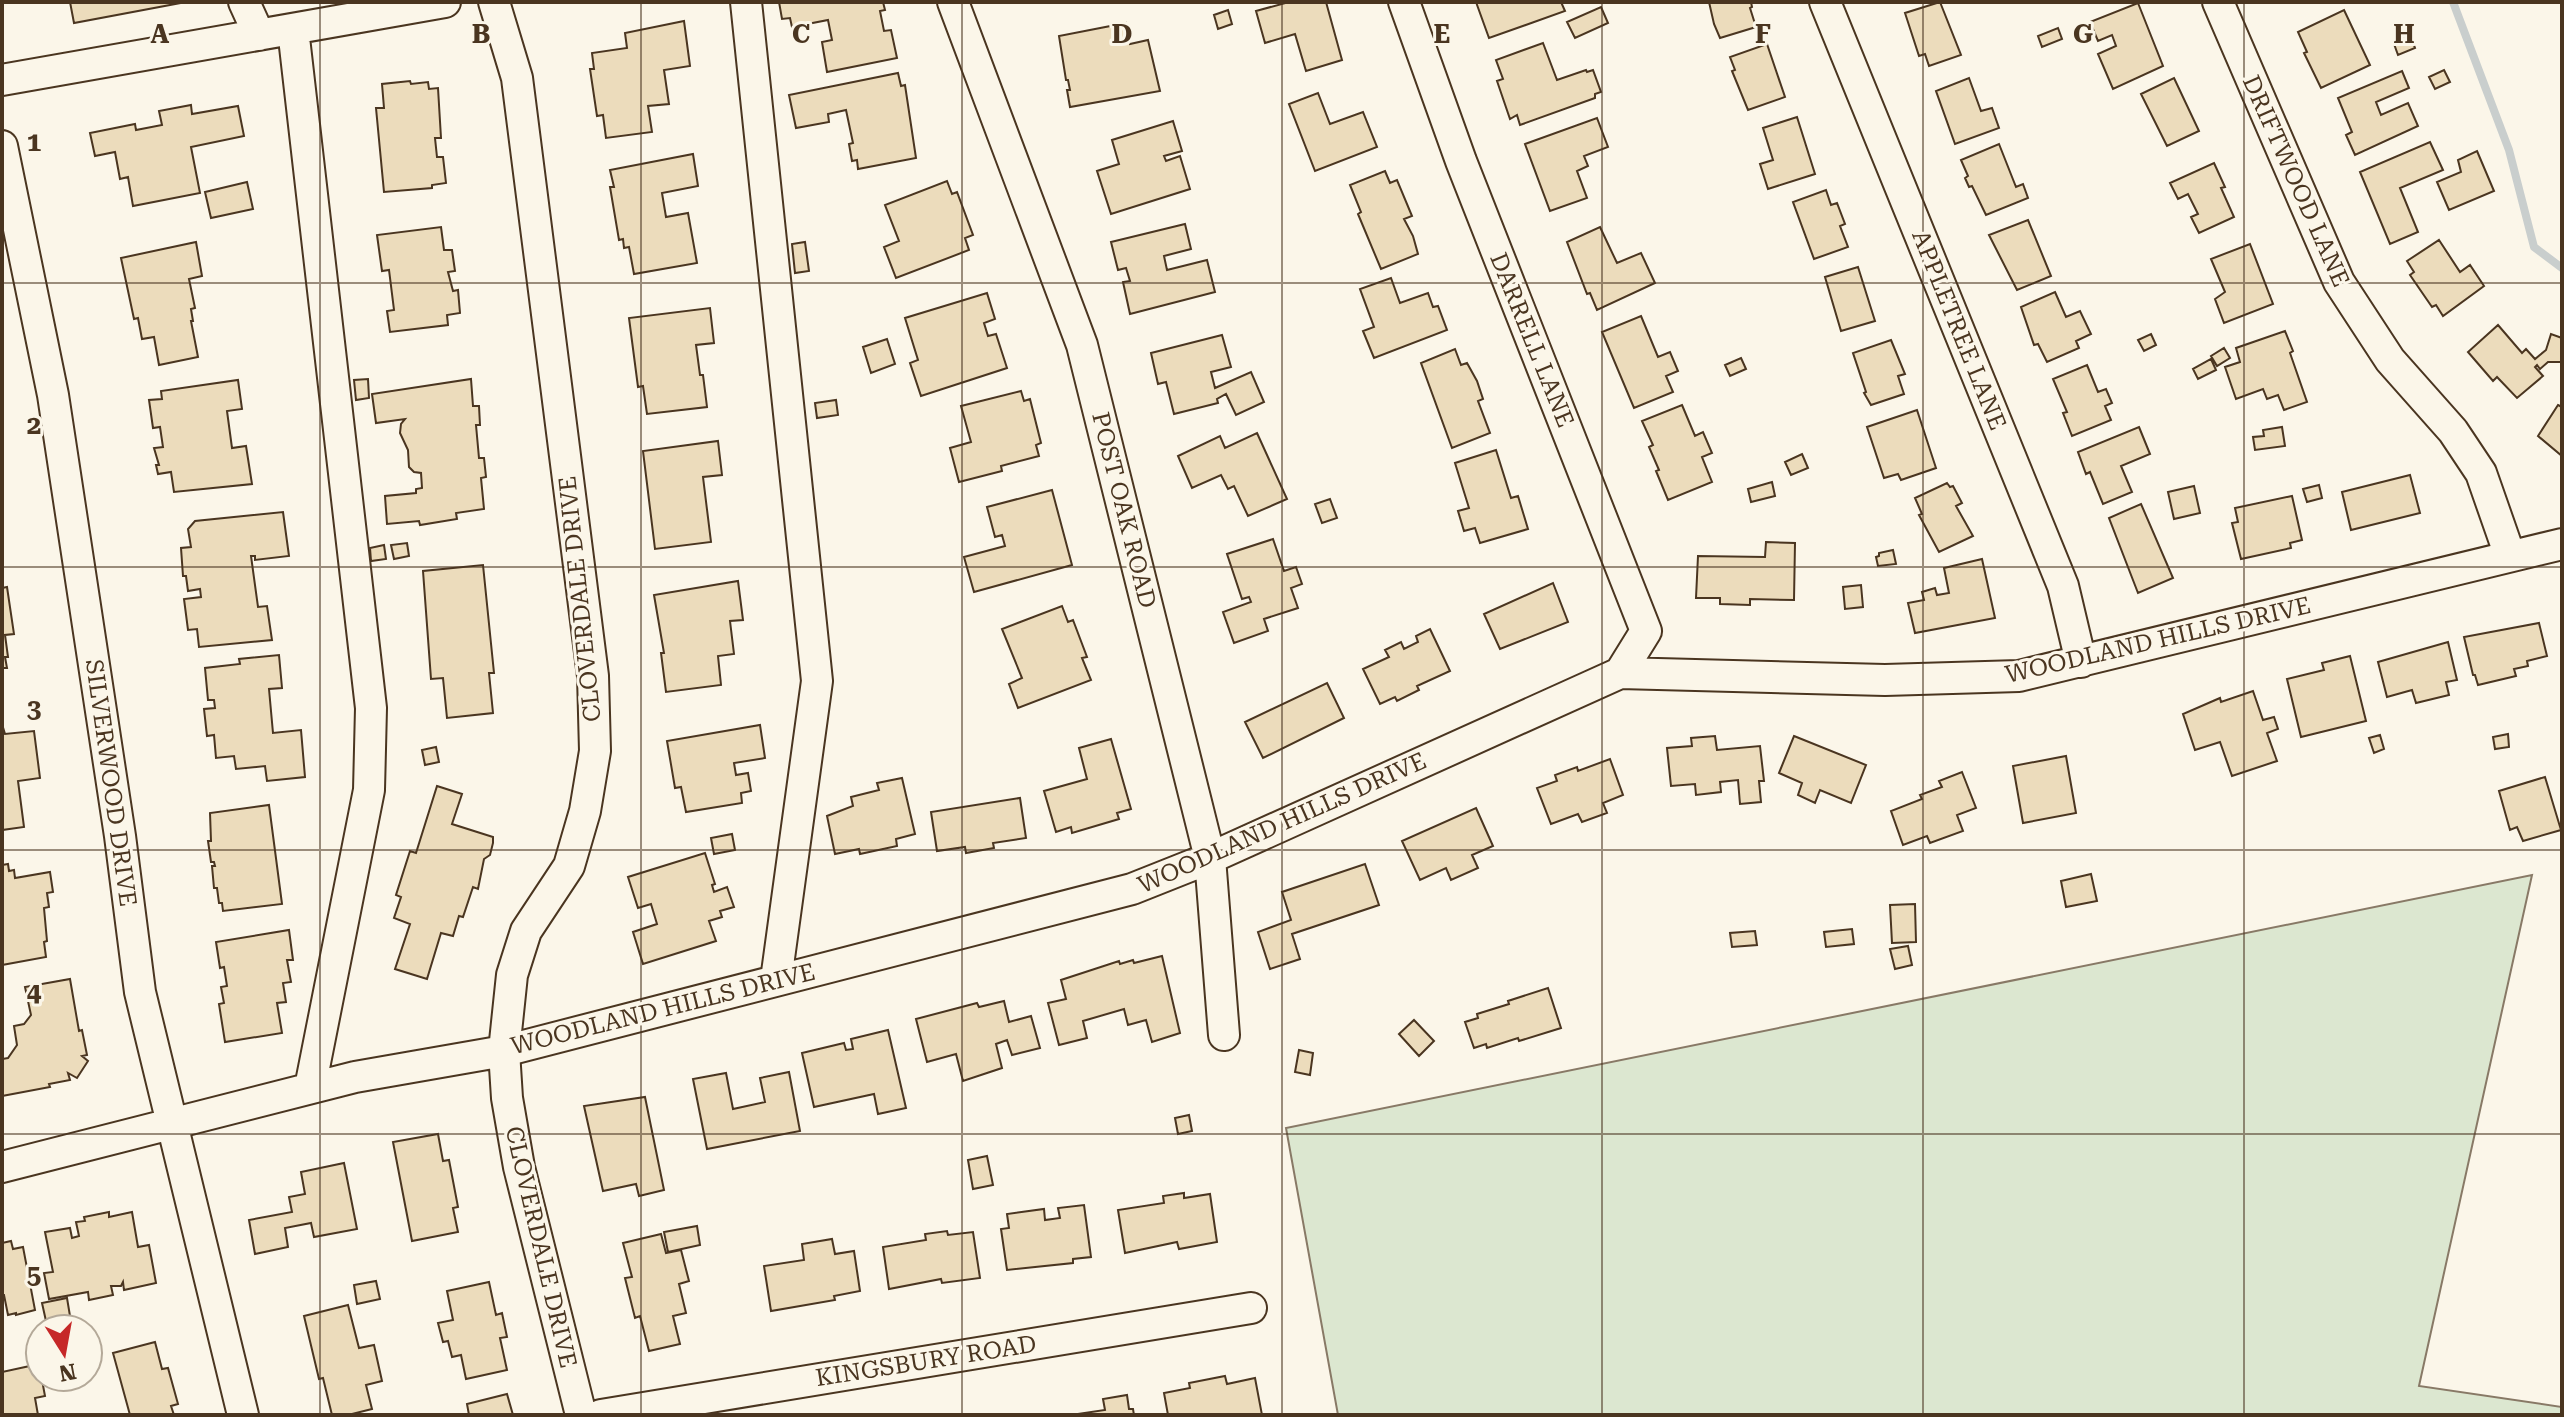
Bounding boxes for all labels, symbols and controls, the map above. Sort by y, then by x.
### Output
text: A [151,19,170,49]
text: B [472,19,490,49]
text: C [792,19,810,49]
text: D [1112,19,1132,49]
text: E [1434,19,1450,49]
text: F [1755,19,1771,49]
text: G [2073,19,2093,49]
text: H [2393,19,2415,49]
street label: DRIFTWOOD LANE [2237,71,2355,291]
text: 1 [27,127,41,157]
street label: APPLETREE LANE [1906,226,2012,434]
street label: DARRELL LANE [1484,249,1580,431]
street label: POST OAK ROAD [1086,409,1162,611]
text: 2 [27,410,41,440]
street label: CLOVERDALE DRIVE [553,475,607,723]
street label: WOODLAND HILLS DRIVE [2003,591,2313,689]
street label: SILVERWOOD DRIVE [80,658,142,908]
text: 3 [27,694,41,724]
street label: WOODLAND HILLS DRIVE [1134,747,1430,899]
street label: WOODLAND HILLS DRIVE [508,958,818,1060]
text: 4 [27,977,42,1007]
street label: CLOVERDALE DRIVE [500,1123,582,1371]
text: 5 [27,1260,41,1290]
north arrow [24,1313,104,1393]
street label: KINGSBURY ROAD [814,1330,1038,1392]
text: N [57,1358,78,1386]

